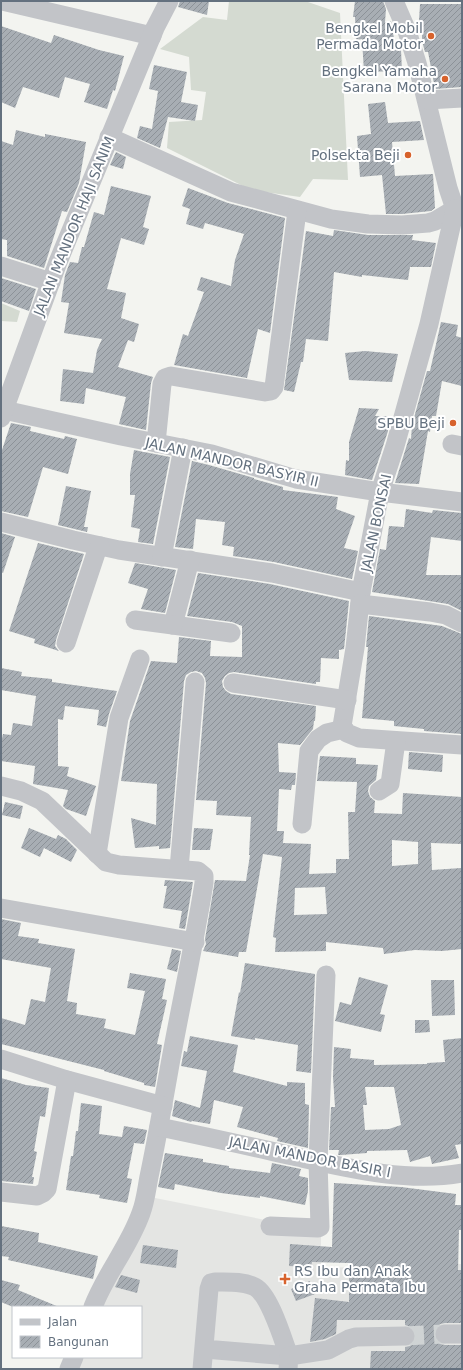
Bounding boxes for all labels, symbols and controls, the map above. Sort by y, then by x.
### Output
place label: Bengkel Mobil Permada Motor [316,20,423,52]
marker: Bengkel Mobil Permada Motor [426,31,436,41]
place label: Bengkel Yamaha Sarana Motor [322,63,437,95]
marker: Bengkel Yamaha Sarana Motor [440,74,450,84]
street label: JALAN MANDOR HAJI SANIM [30,134,117,319]
place label: Polsekta Beji [311,147,400,163]
marker: Polsekta Beji [403,150,413,160]
place label: SPBU Beji [377,415,445,431]
marker: SPBU Beji [448,418,458,428]
street label: JALAN MANDOR BASYIR II [143,434,320,490]
street label: JALAN BONSAI [358,473,394,574]
street label: JALAN MANDOR BASIR I [227,1133,392,1181]
place label: RS Ibu dan Anak Graha Permata Ibu [294,1263,426,1295]
marker: RS Ibu dan Anak Graha Permata Ibu [279,1273,291,1285]
legend [12,1306,142,1358]
text: Jalan [47,1315,77,1329]
text: Bangunan [48,1335,109,1349]

